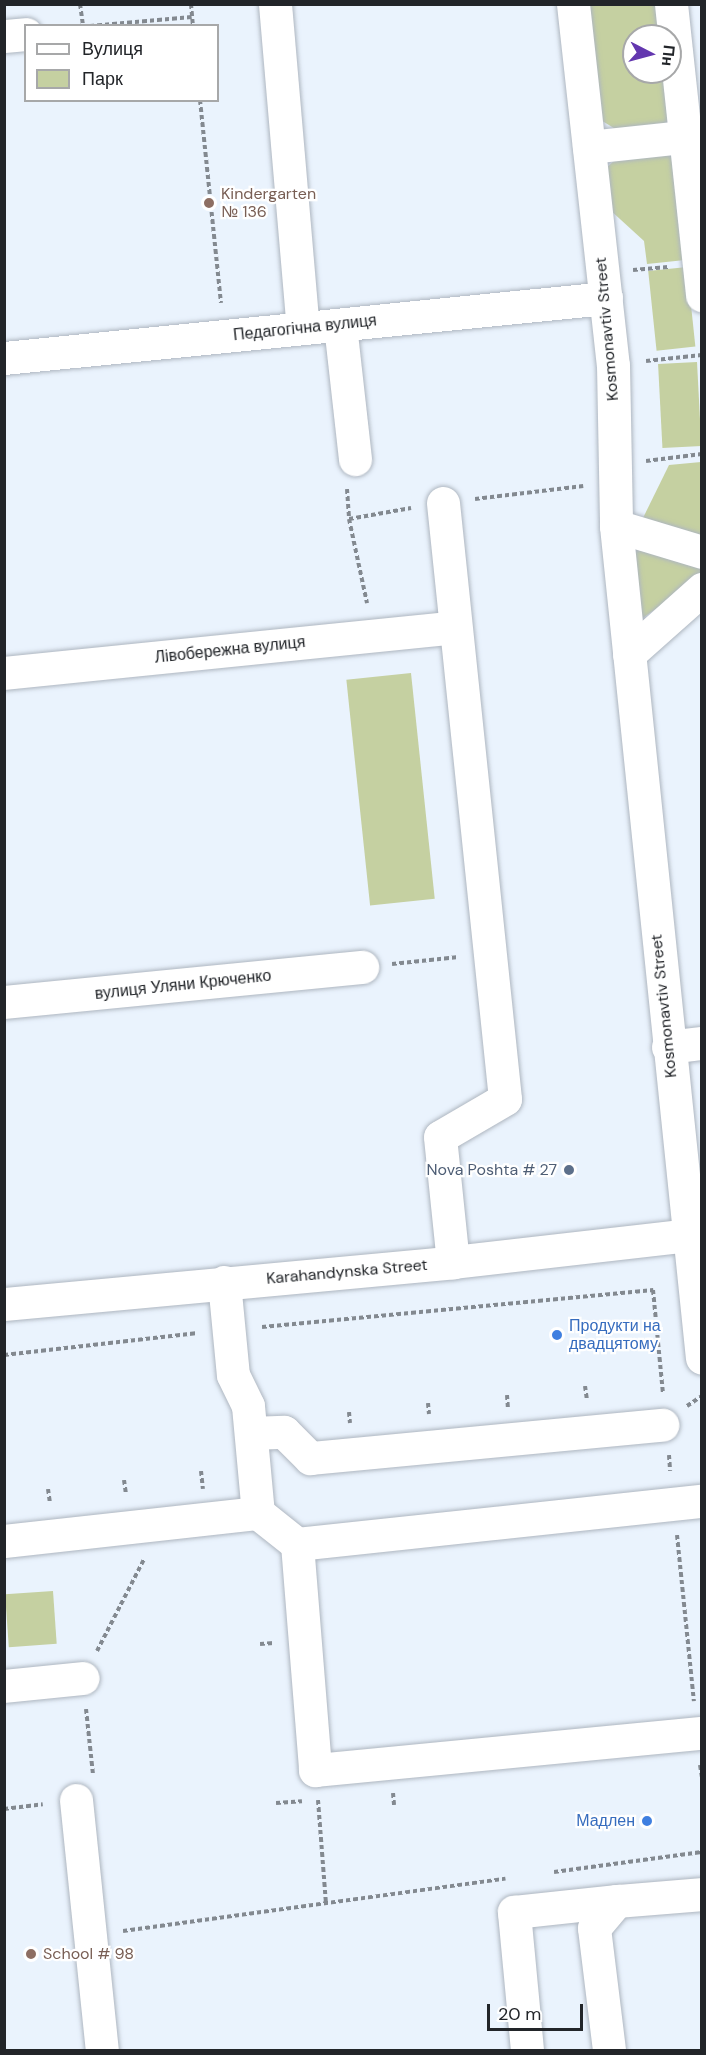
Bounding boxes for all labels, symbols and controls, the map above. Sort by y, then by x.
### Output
legend [24,24,219,102]
north arrow [622,24,682,84]
text: Вулиця [82,37,143,61]
text: Пн [657,44,680,67]
text: Парк [82,67,123,91]
place label: Kindergarten № 136 [221,184,316,222]
marker: Kindergarten № 136 [202,196,216,210]
street label: Kosmonavtiv Street [591,256,623,402]
street label: Педагогічна вулиця [232,311,378,345]
street label: Лівобережна вулиця [154,633,306,667]
street label: Kosmonavtiv Street [647,933,681,1079]
street label: вулиця Уляни Крюченко [94,966,272,1004]
place label: Nova Poshta # 27 [426,1160,557,1180]
marker: Nova Poshta # 27 [562,1163,576,1177]
street label: Karahandynska Street [266,1255,428,1289]
place label: Продукти на двадцятому [569,1316,661,1354]
marker: Продукти на двадцятому [550,1328,564,1342]
place label: Мадлен [576,1811,635,1831]
marker: Мадлен [640,1814,654,1828]
place label: School # 98 [43,1944,134,1964]
marker: School # 98 [24,1947,38,1961]
scale bar [490,1992,586,2030]
text: 20 m [498,2002,541,2026]

